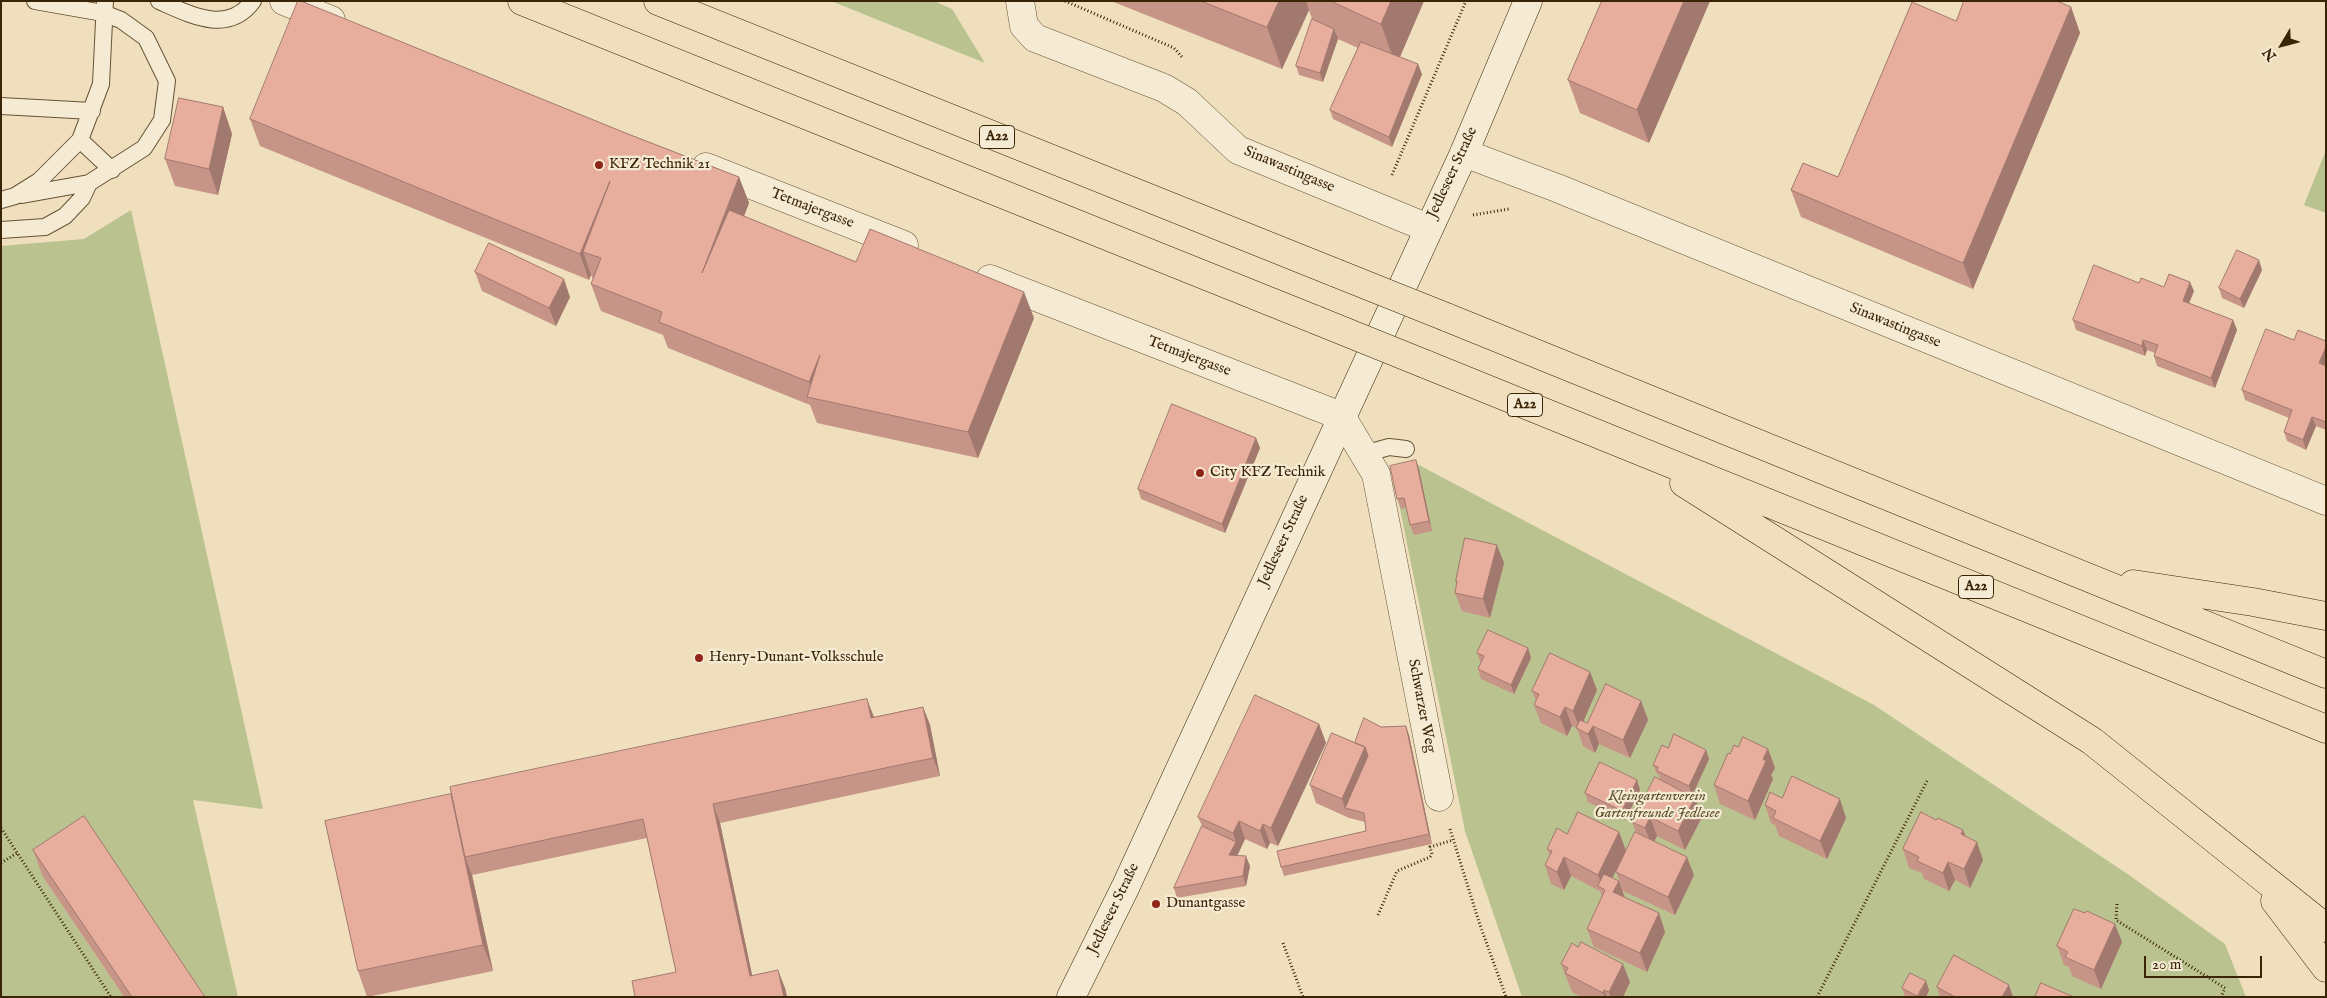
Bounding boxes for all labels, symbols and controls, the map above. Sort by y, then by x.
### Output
north arrow [2257,20,2307,70]
text: N [2259,44,2281,64]
street label: Jedleseer Straße [1424,124,1482,222]
road number: A22 [980,125,1014,148]
street label: Sinawastingasse [1241,143,1337,197]
place label: KFZ Technik 21 [609,156,710,174]
marker: KFZ Technik 21 [593,159,605,171]
street label: Tetmajergasse [768,185,856,233]
street label: Sinawastingasse [1847,300,1943,352]
street label: Tetmajergasse [1145,333,1233,381]
road number: A22 [1508,394,1542,416]
place label: City KFZ Technik [1210,464,1326,482]
marker: City KFZ Technik [1194,467,1206,479]
street label: Jedleseer Straße [1255,492,1313,590]
road number: A22 [1958,576,1994,598]
place label: Henry-Dunant-Volksschule [709,649,884,667]
marker: Henry-Dunant-Volksschule [693,652,705,664]
street label: Schwarzer Weg [1403,658,1439,754]
park label: Kleingartenverein Gartenfreunde Jedlesee [1594,788,1720,823]
street label: Jedleseer Straße [1084,861,1144,957]
place label: Dunantgasse [1166,895,1245,913]
marker: Dunantgasse [1150,898,1162,910]
scale bar [2147,946,2264,978]
text: 20 m [2152,955,2181,974]

